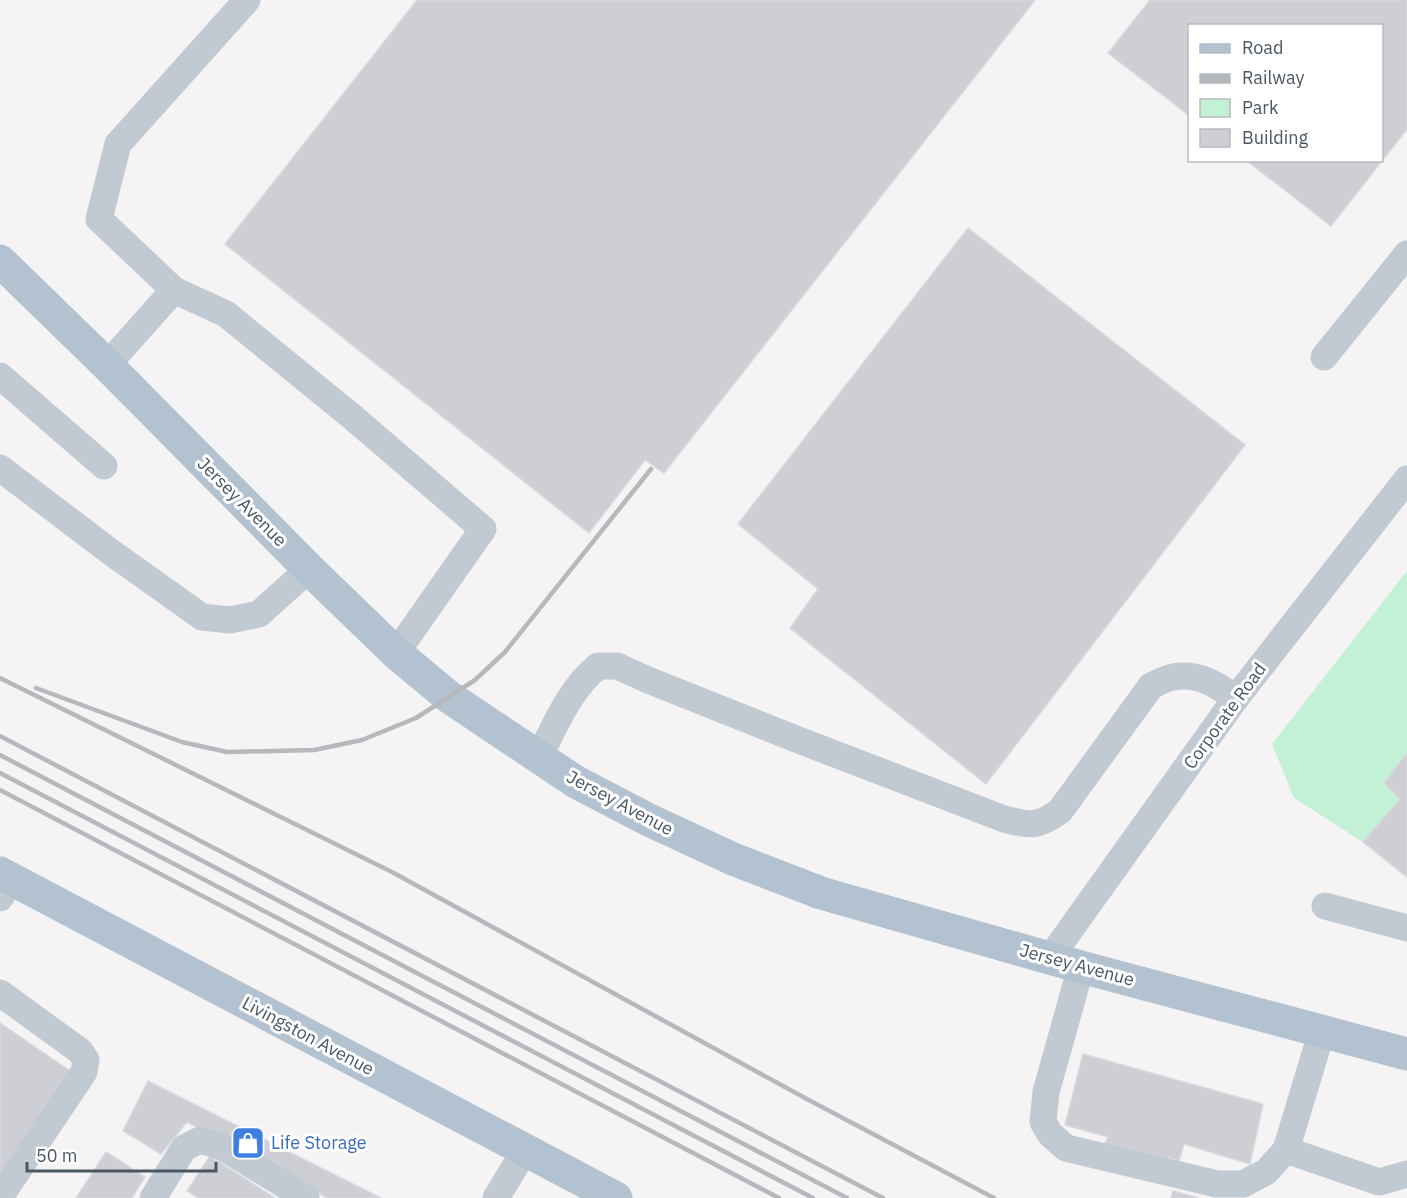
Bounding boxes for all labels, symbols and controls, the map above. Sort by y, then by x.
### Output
legend [1188,24,1383,162]
text: Road [1242,36,1283,59]
text: Railway [1242,66,1304,89]
text: Park [1242,96,1279,119]
text: Building [1242,126,1309,149]
street label: Jersey Avenue [193,452,292,551]
street label: Corporate Road [1178,658,1271,774]
street label: Jersey Avenue [563,765,678,840]
street label: Jersey Avenue [1017,938,1137,991]
street label: Livingston Avenue [238,991,378,1080]
shop icon: Life Storage [230,1125,266,1161]
place label: Life Storage [271,1131,367,1154]
scale bar [27,1135,216,1173]
text: 50 m [36,1144,78,1167]

